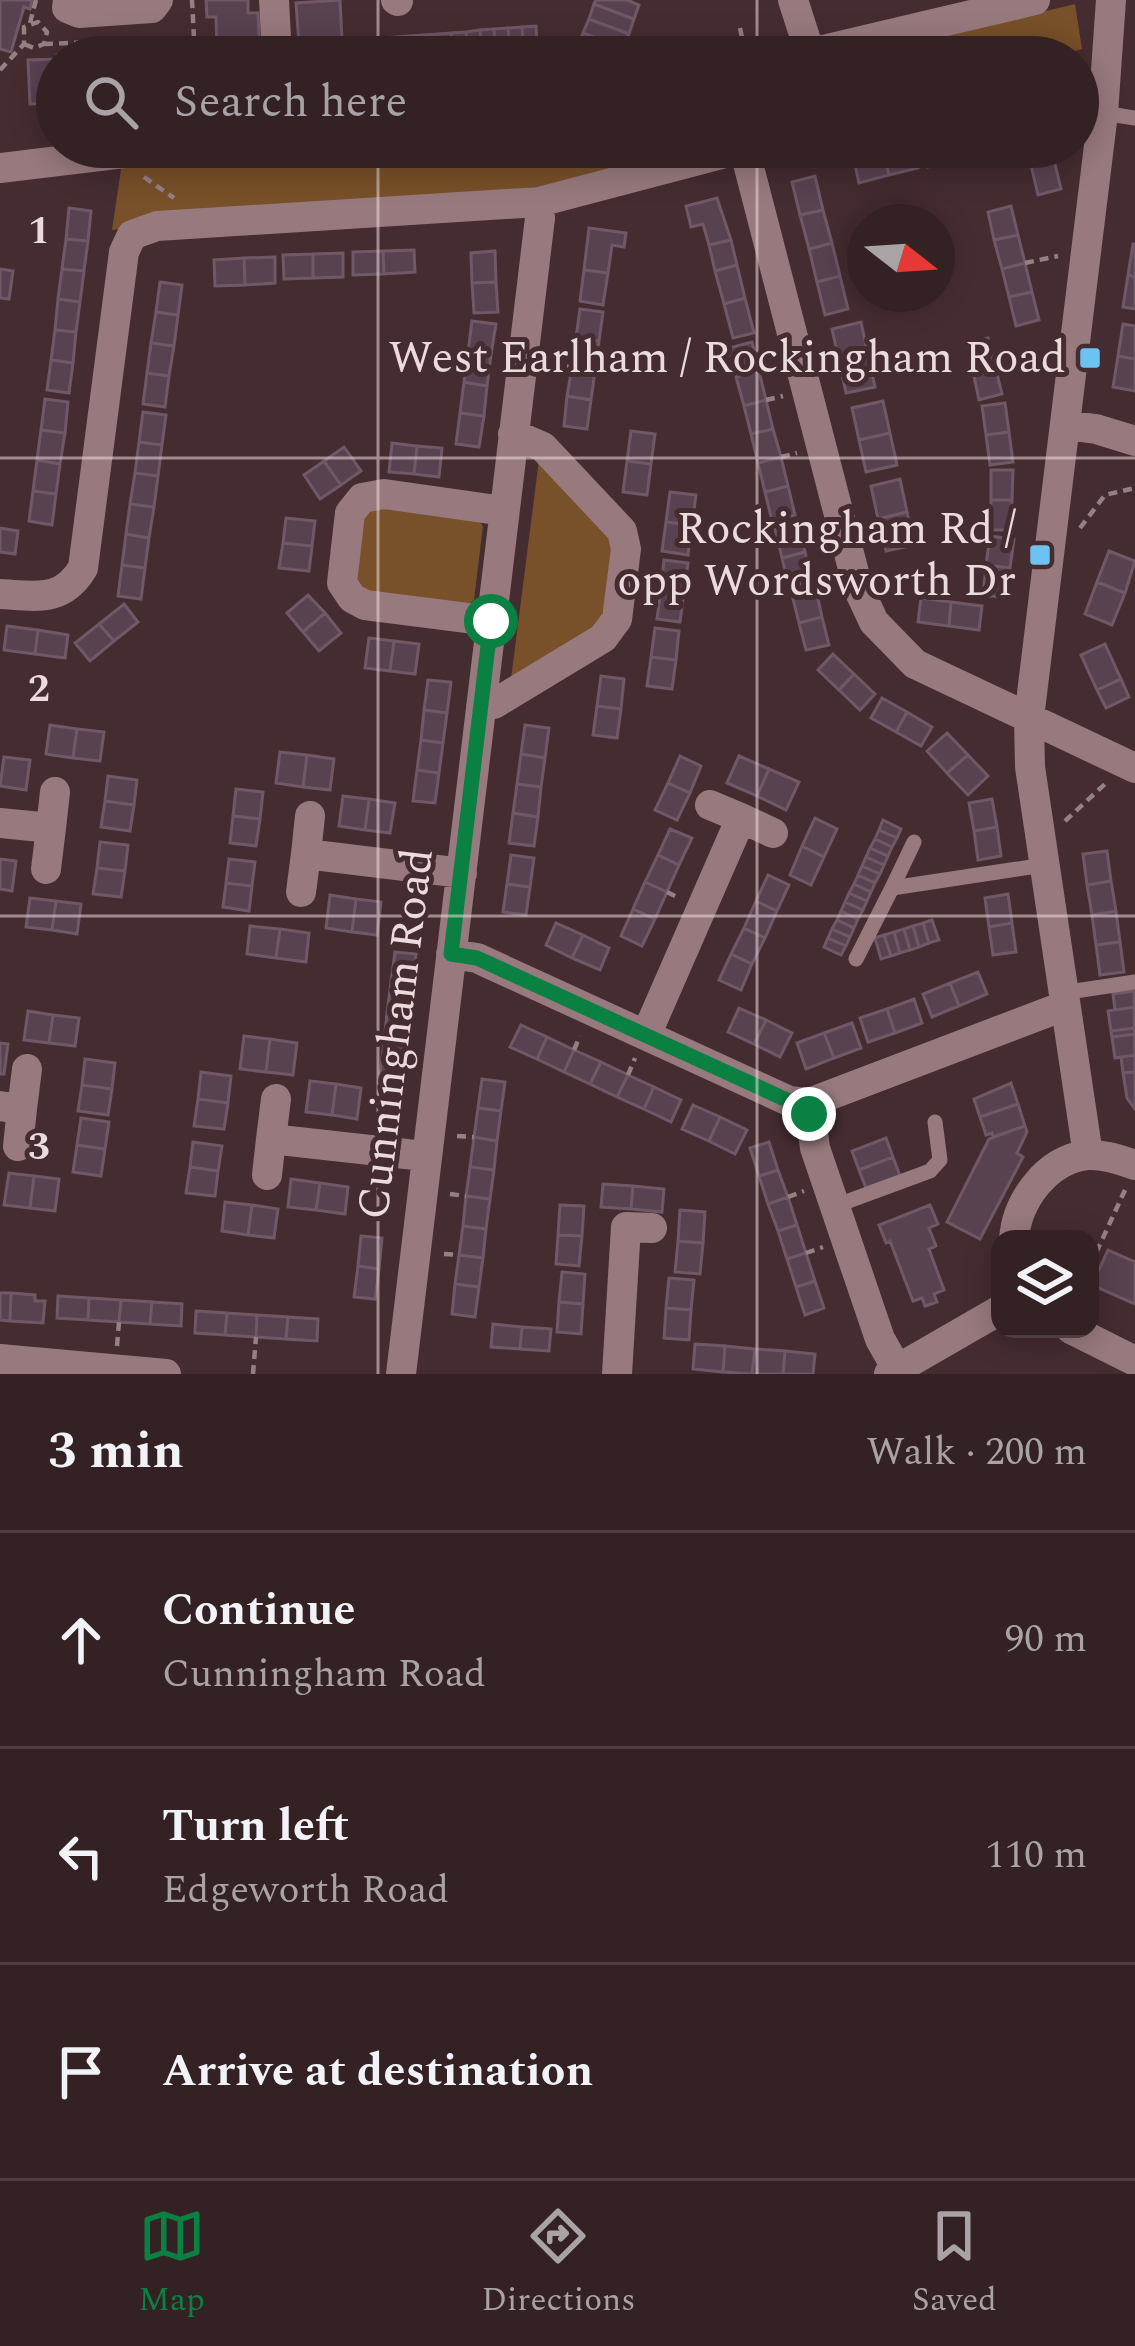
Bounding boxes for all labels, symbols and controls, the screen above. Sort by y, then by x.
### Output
search box [36,36,1099,168]
text: Search here [174,68,407,137]
icon: search [78,69,144,135]
text: 1 [28,202,50,261]
north arrow [847,204,955,312]
place label: West Earlham / Rockingham Road [388,324,1066,393]
marker: West Earlham / Rockingham Road [1077,345,1103,371]
place label: Rockingham Rd / opp Wordsworth Dr [617,495,1017,616]
marker: Rockingham Rd / opp Wordsworth Dr [1027,542,1053,568]
route start [464,594,518,648]
text: 2 [28,660,50,719]
street label: Cunningham Road [339,844,453,1224]
route end [782,1087,836,1141]
text: 3 [28,1118,50,1177]
map controls [991,1230,1099,1338]
button: layers [991,1230,1099,1338]
text: 3 min [48,1413,184,1491]
text: Walk · 200 m [866,1423,1087,1482]
text: Continue [162,1576,355,1645]
icon: ahead [48,1607,114,1673]
text: 90 m [1005,1610,1087,1669]
text: Cunningham Road [162,1645,486,1704]
text: Turn left [162,1792,349,1861]
icon: left [48,1823,114,1889]
text: 110 m [985,1826,1087,1885]
text: Edgeworth Road [162,1861,449,1920]
text: Arrive at destination [162,2037,593,2106]
icon: arrive [48,2039,114,2105]
tab: Map [138,2203,205,2325]
tab: Directions [481,2203,635,2325]
tab: Saved [912,2203,997,2325]

